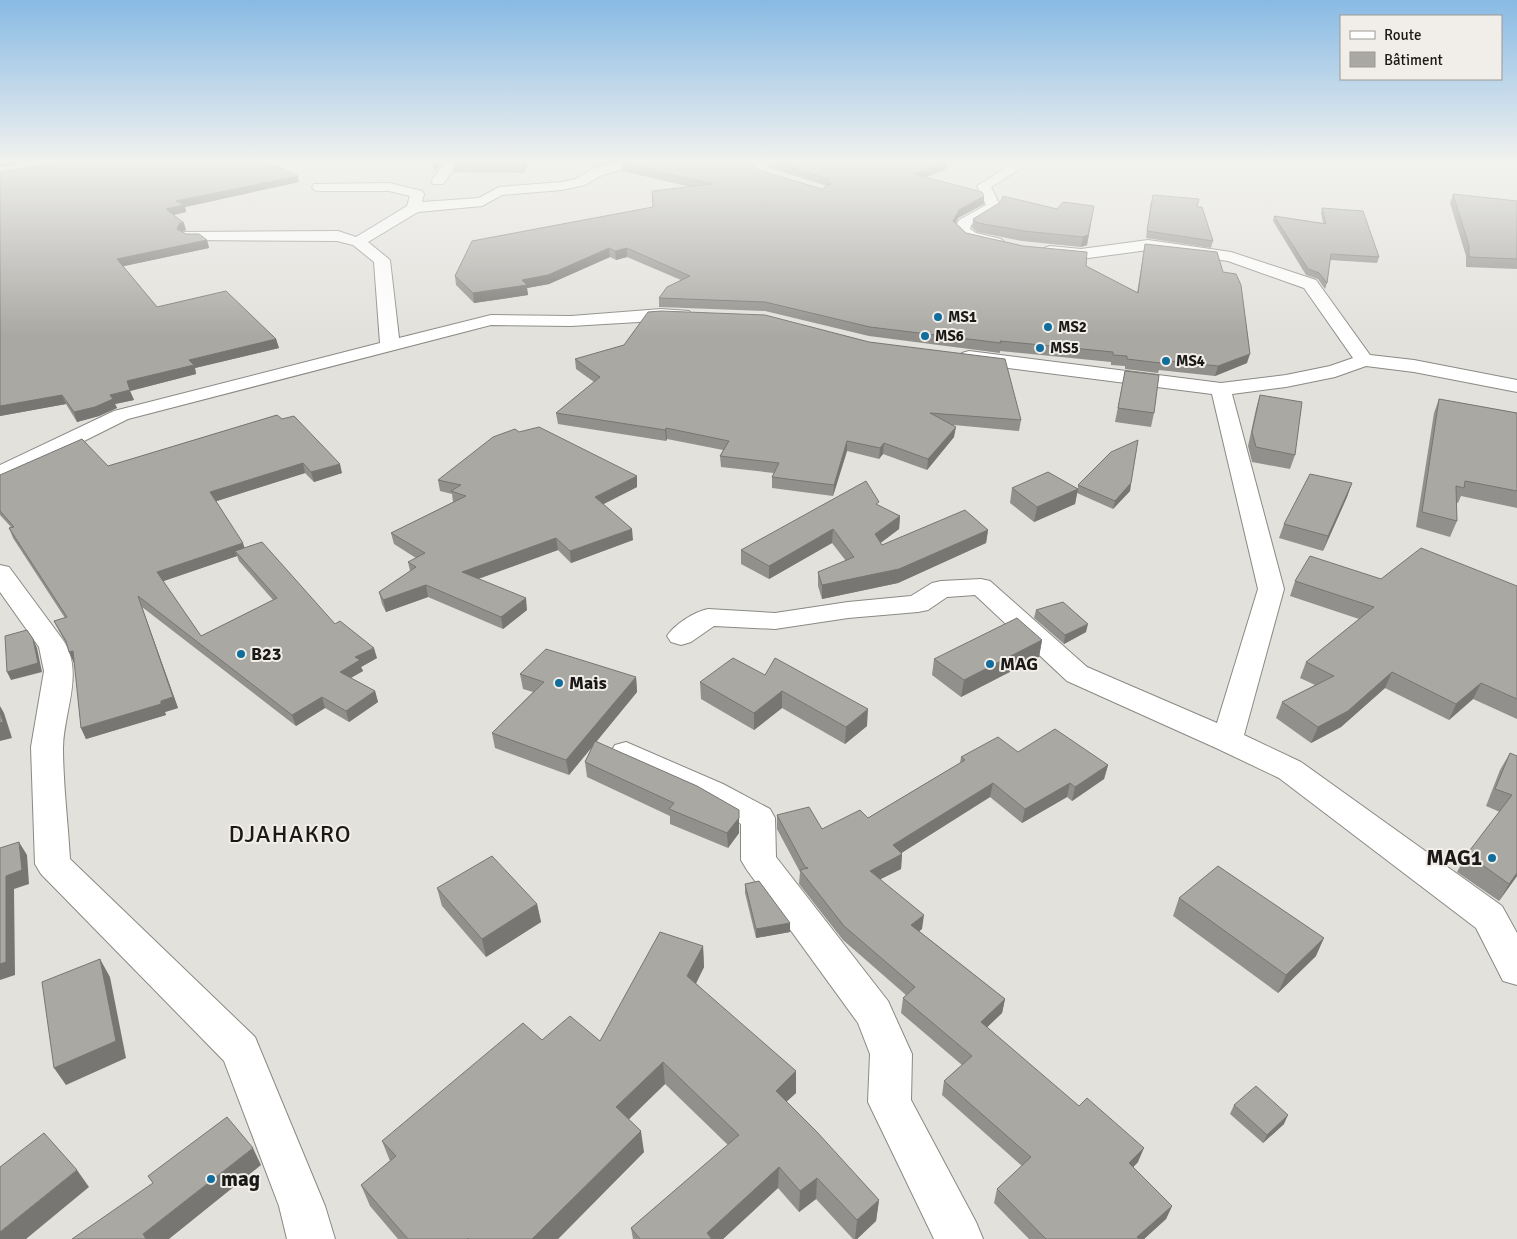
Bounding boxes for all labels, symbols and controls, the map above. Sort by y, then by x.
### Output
legend [1340,15,1502,80]
text: Route [1384,26,1421,44]
text: Bâtiment [1384,51,1443,69]
place label: MS1 [948,308,977,326]
marker: MS1 [932,311,944,323]
place label: MS2 [1058,318,1087,336]
marker: MS2 [1042,321,1054,333]
place label: MS6 [935,327,964,345]
marker: MS6 [919,330,931,342]
place label: MS5 [1050,339,1079,357]
marker: MS5 [1034,342,1046,354]
place label: MS4 [1176,352,1205,370]
marker: MS4 [1160,355,1172,367]
place label: B23 [251,643,282,665]
marker: B23 [235,648,247,660]
place label: MAG [1000,653,1038,675]
marker: MAG [984,658,996,670]
place label: Mais [569,672,607,694]
marker: Mais [553,677,565,689]
district label: DJAHAKRO [228,819,352,849]
place label: MAG1 [1426,845,1482,871]
marker: MAG1 [1486,852,1498,864]
place label: mag [221,1166,260,1192]
marker: mag [205,1173,217,1185]

